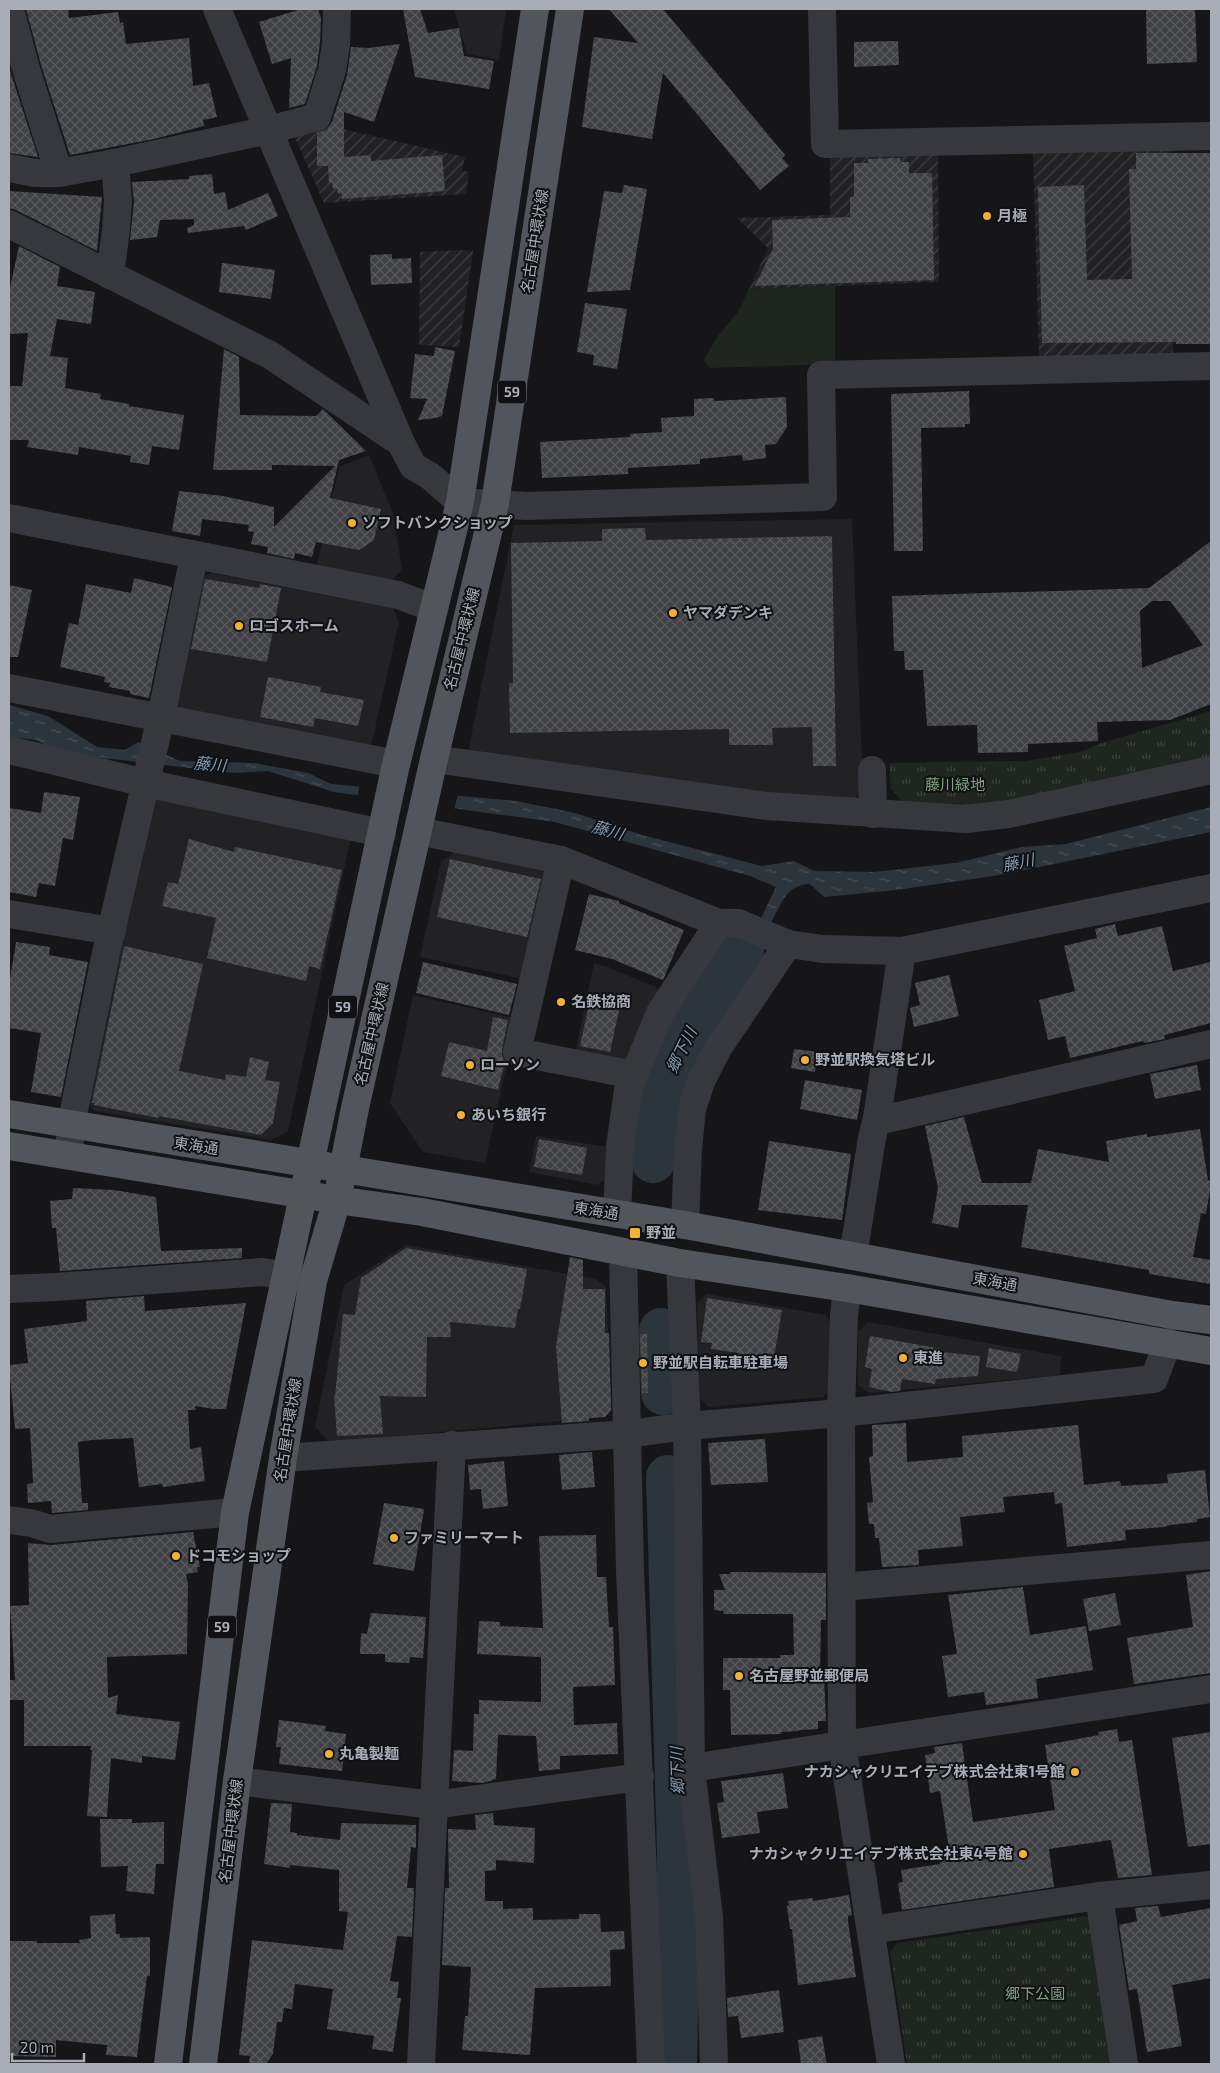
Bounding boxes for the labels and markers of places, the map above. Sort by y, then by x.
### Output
place label: 月極 [997,206,1027,224]
marker: 月極 [981,210,993,222]
place label: ソフトバンクショップ [362,513,513,531]
marker: ソフトバンクショップ [346,517,358,529]
place label: ヤマダデンキ [683,603,773,621]
marker: ヤマダデンキ [667,607,679,619]
place label: ロゴスホーム [249,616,339,634]
marker: ロゴスホーム [233,620,245,632]
place label: 名鉄協商 [571,992,631,1010]
marker: 名鉄協商 [555,996,567,1008]
place label: 野並駅換気塔ビル [815,1050,935,1068]
marker: 野並駅換気塔ビル [799,1054,811,1066]
place label: ローソン [480,1055,540,1073]
marker: ローソン [464,1059,476,1071]
place label: あいち銀行 [471,1105,546,1123]
marker: あいち銀行 [455,1109,467,1121]
place label: 野並 [646,1223,676,1241]
marker: 野並 [628,1226,642,1240]
place label: 東進 [913,1348,943,1366]
marker: 東進 [897,1352,909,1364]
place label: 野並駅自転車駐車場 [653,1353,788,1371]
marker: 野並駅自転車駐車場 [637,1357,649,1369]
place label: ファミリーマート [404,1528,524,1546]
marker: ファミリーマート [388,1532,400,1544]
place label: ドコモショップ [186,1546,291,1564]
marker: ドコモショップ [170,1550,182,1562]
place label: 名古屋野並郵便局 [749,1666,869,1684]
marker: 名古屋野並郵便局 [733,1670,745,1682]
place label: 丸亀製麺 [339,1744,399,1762]
marker: 丸亀製麺 [323,1748,335,1760]
place label: ナカシャクリエイテブ株式会社東1号館 [804,1762,1065,1780]
marker: ナカシャクリエイテブ株式会社東1号館 [1069,1766,1081,1778]
place label: ナカシャクリエイテブ株式会社東4号館 [749,1844,1013,1862]
marker: ナカシャクリエイテブ株式会社東4号館 [1017,1848,1029,1860]

